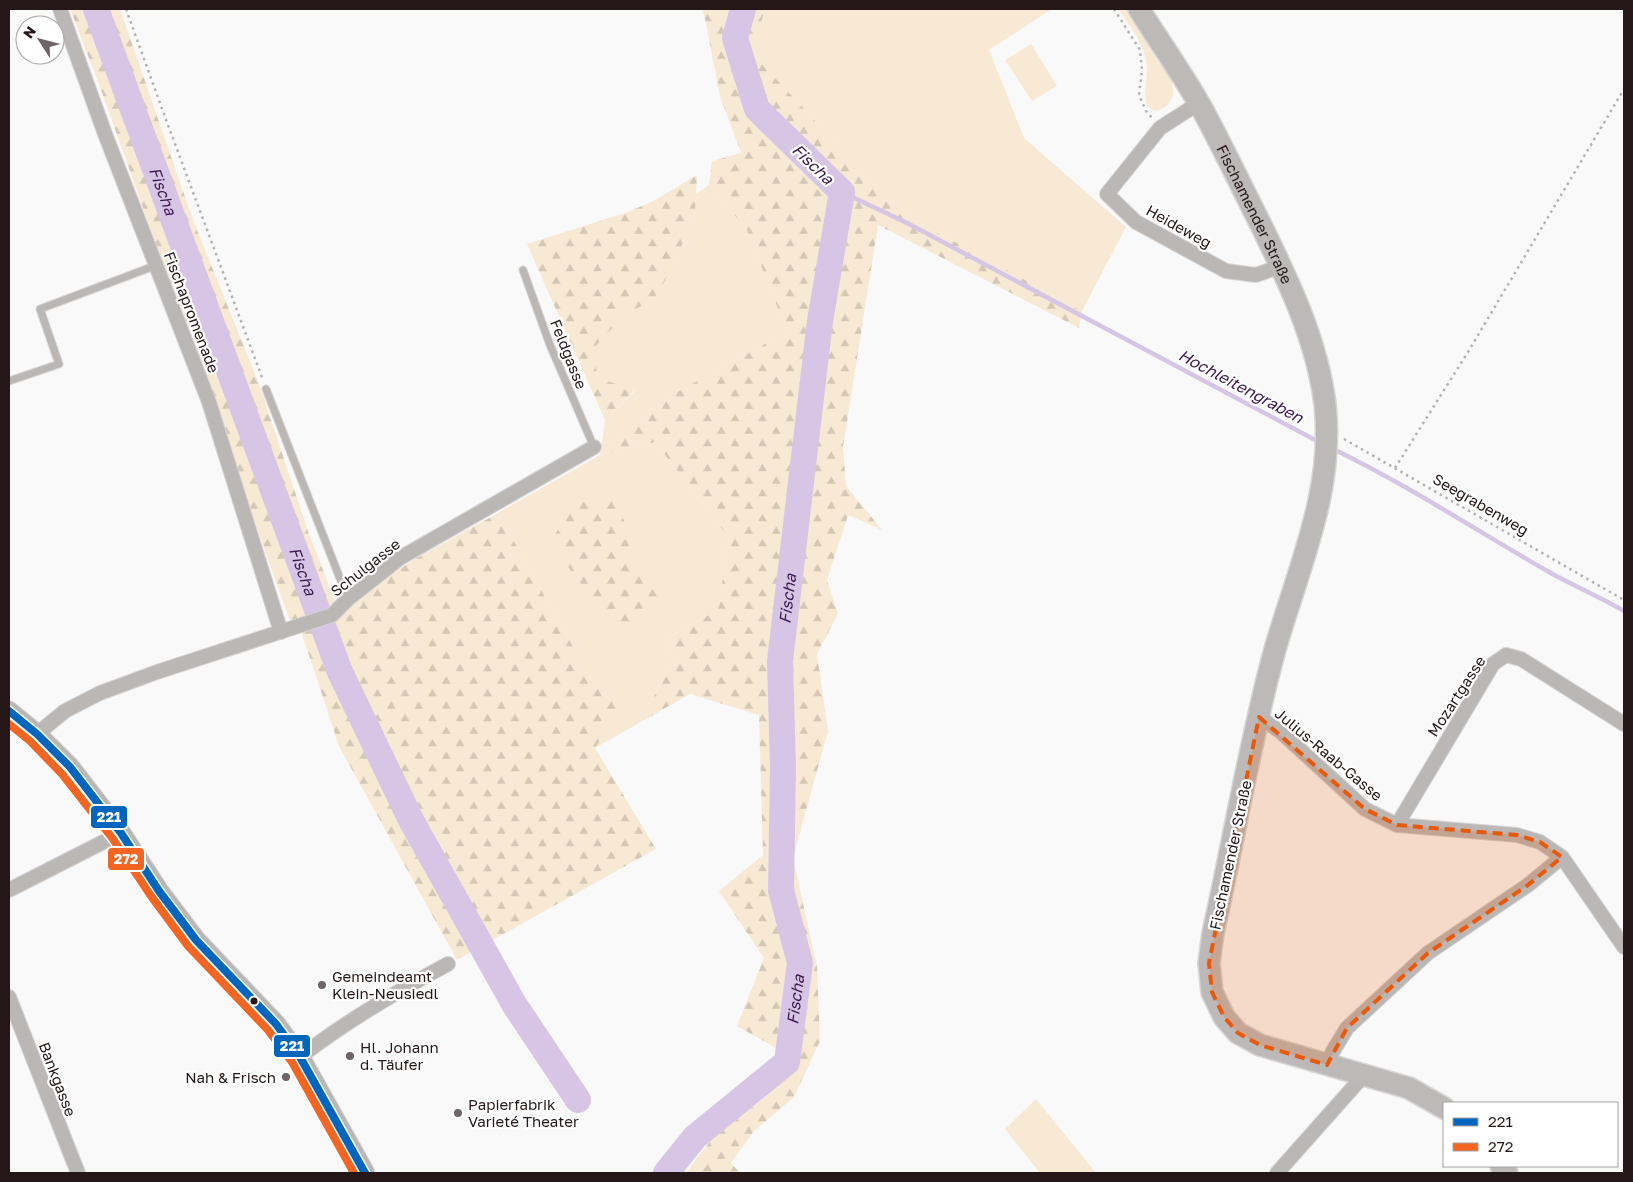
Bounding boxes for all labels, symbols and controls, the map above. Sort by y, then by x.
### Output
north arrow [15,15,65,65]
text: N [19,23,39,41]
water label: Fischa [788,139,839,189]
street label: Fischamender Straße [1213,142,1297,287]
water label: Fischa [145,164,181,219]
street label: Heideweg [1143,201,1215,251]
street label: Fischapromenade [161,249,223,375]
street label: Feldgasse [547,316,591,392]
water label: Hochleitengraben [1175,345,1308,428]
street label: Seegrabenweg [1430,469,1532,539]
street label: Schulgasse [327,534,403,600]
water label: Fischa [285,544,321,599]
water label: Fischa [774,572,800,625]
street label: Mozartgasse [1423,652,1489,740]
street label: Julius-Raab-Gasse [1272,704,1387,804]
street label: Fischamender Straße [1205,778,1255,931]
line badge: 221 [90,805,128,829]
text: 221 [97,808,121,825]
line badge: 272 [107,847,145,871]
text: 272 [114,850,139,867]
place label: Gemeindeamt Klein-Neusiedl [332,967,439,1002]
water label: Fischa [782,972,809,1026]
marker: Gemeindeamt Klein-Neusiedl [316,979,328,991]
unlabelled marker [249,996,259,1006]
line badge: 221 [273,1034,311,1058]
text: 221 [280,1037,304,1054]
place label: Hl. Johann d. Täufer [360,1038,439,1073]
street label: Bankgasse [36,1039,81,1119]
marker: Hl. Johann d. Täufer [344,1050,356,1062]
place label: Nah & Frisch [185,1068,276,1086]
marker: Nah & Frisch [280,1071,292,1083]
place label: Papierfabrik Varieté Theater [468,1095,579,1130]
legend [1443,1102,1618,1167]
marker: Papierfabrik Varieté Theater [452,1107,464,1119]
text: 221 [1488,1112,1513,1130]
text: 272 [1488,1137,1513,1155]

